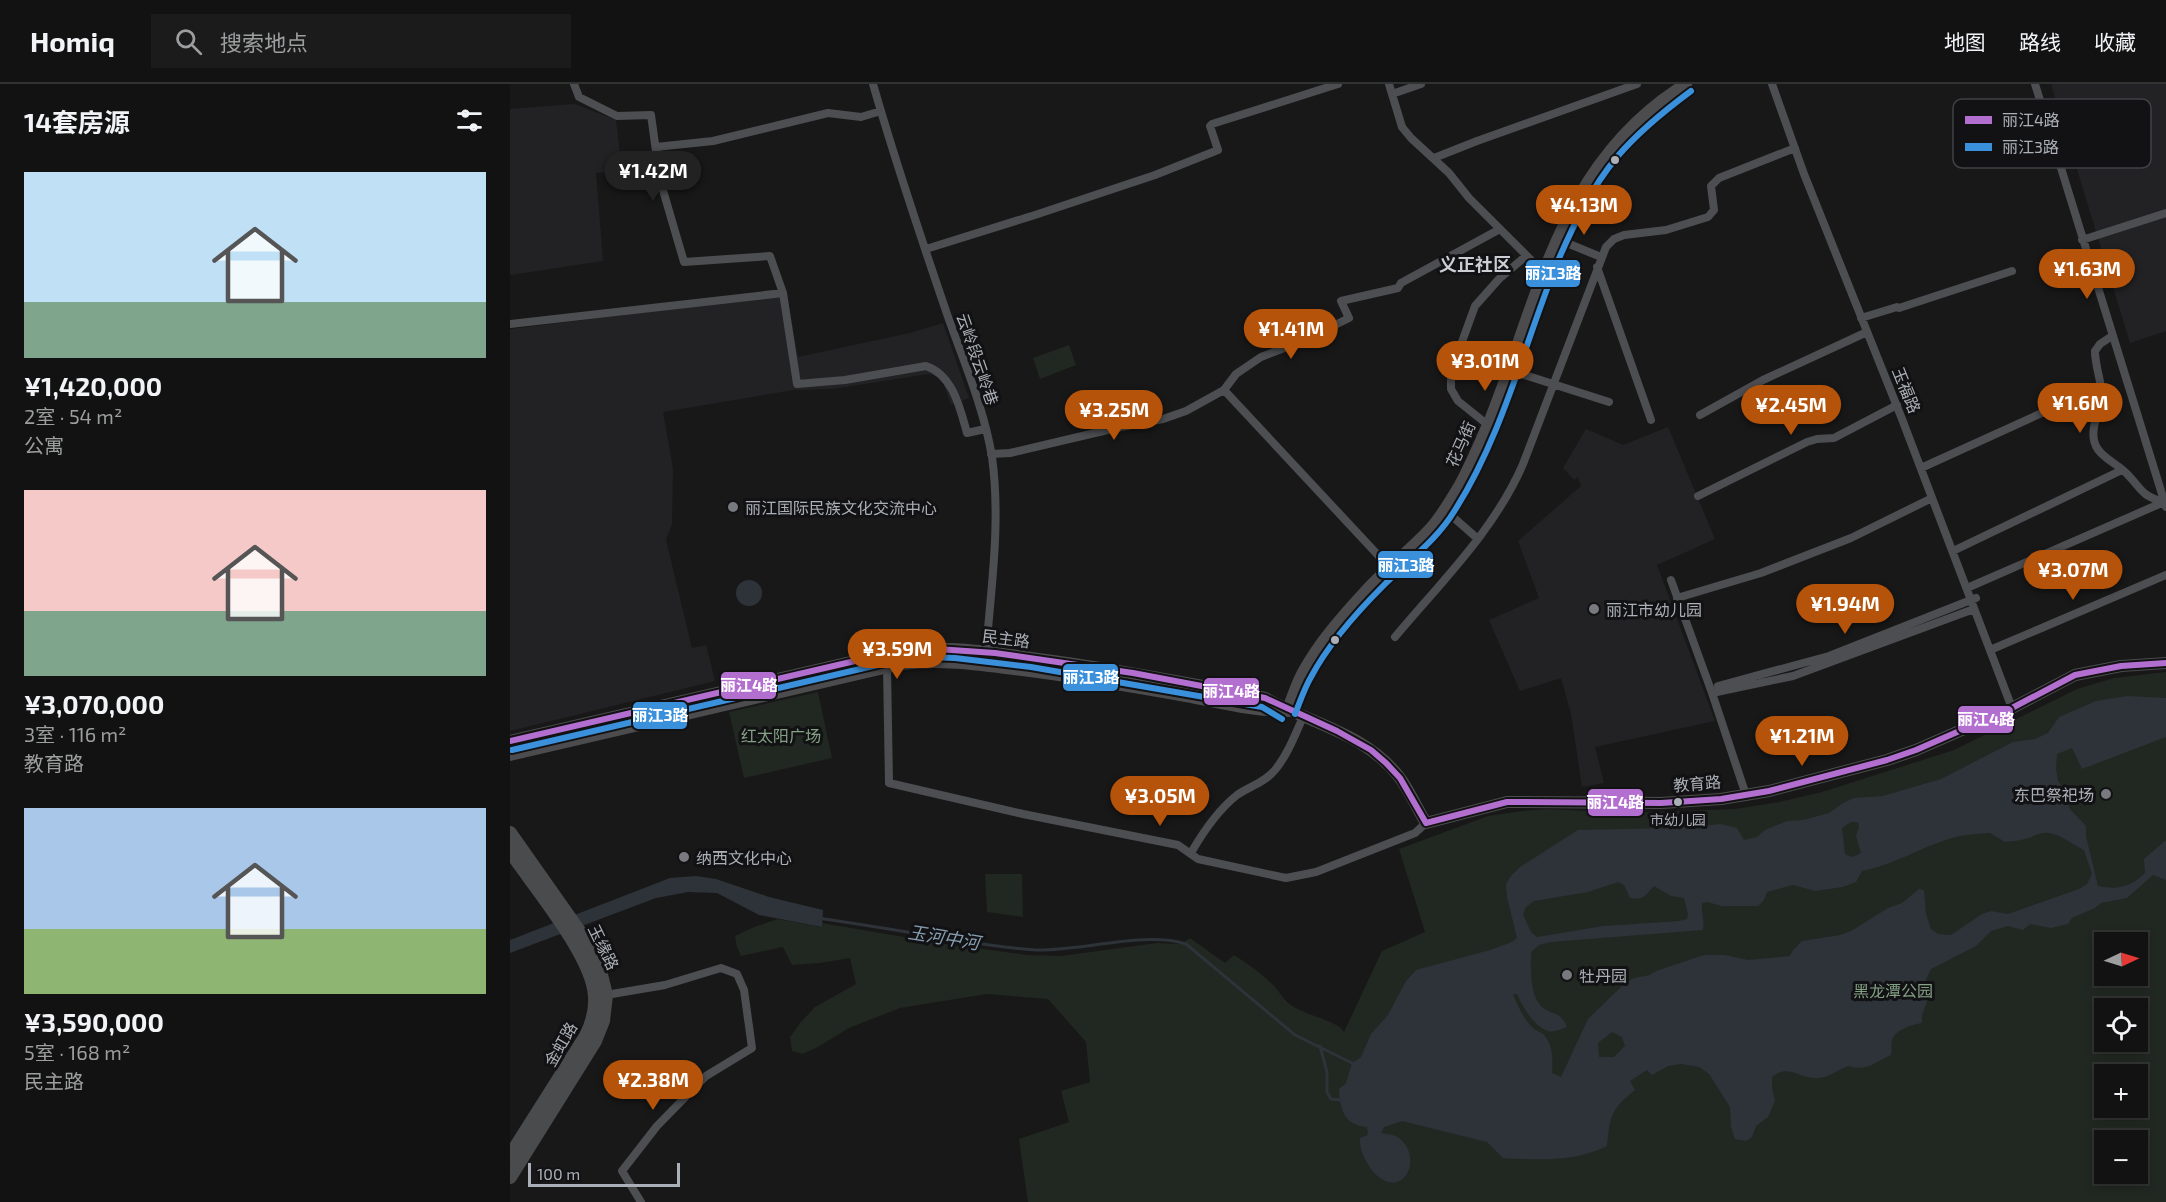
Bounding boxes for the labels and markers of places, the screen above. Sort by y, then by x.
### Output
pin: ¥1.42M [604,151,702,202]
unlabelled marker [1609,154,1621,166]
pin: ¥4.13M [1535,185,1633,236]
pin: ¥1.63M [2038,249,2136,300]
pin: ¥1.41M [1242,309,1340,360]
pin: ¥3.01M [1436,341,1534,392]
pin: ¥1.6M [2038,383,2122,434]
pin: ¥2.45M [1742,385,1840,436]
pin: ¥3.25M [1065,390,1163,441]
place label: 丽江国际民族文化交流中心 [745,498,937,517]
marker: 丽江国际民族文化交流中心 [726,500,740,514]
pin: ¥3.07M [2024,550,2122,601]
pin: ¥1.94M [1796,584,1894,635]
place label: 丽江市幼儿园 [1606,600,1702,619]
marker: 丽江市幼儿园 [1587,602,1601,616]
pin: ¥3.59M [848,629,946,680]
unlabelled marker [1329,634,1341,646]
pin: ¥1.21M [1753,716,1851,767]
pin: ¥3.05M [1111,776,1209,827]
place label: 东巴祭祀场 [2014,785,2094,804]
marker: 东巴祭祀场 [2099,787,2113,801]
marker: 市幼儿园 [1672,796,1684,808]
place label: 市幼儿园 [1650,811,1706,828]
place label: 纳西文化中心 [696,848,792,867]
marker: 纳西文化中心 [677,850,691,864]
place label: 牡丹园 [1579,966,1627,985]
marker: 牡丹园 [1560,968,1574,982]
pin: ¥2.38M [604,1060,702,1111]

